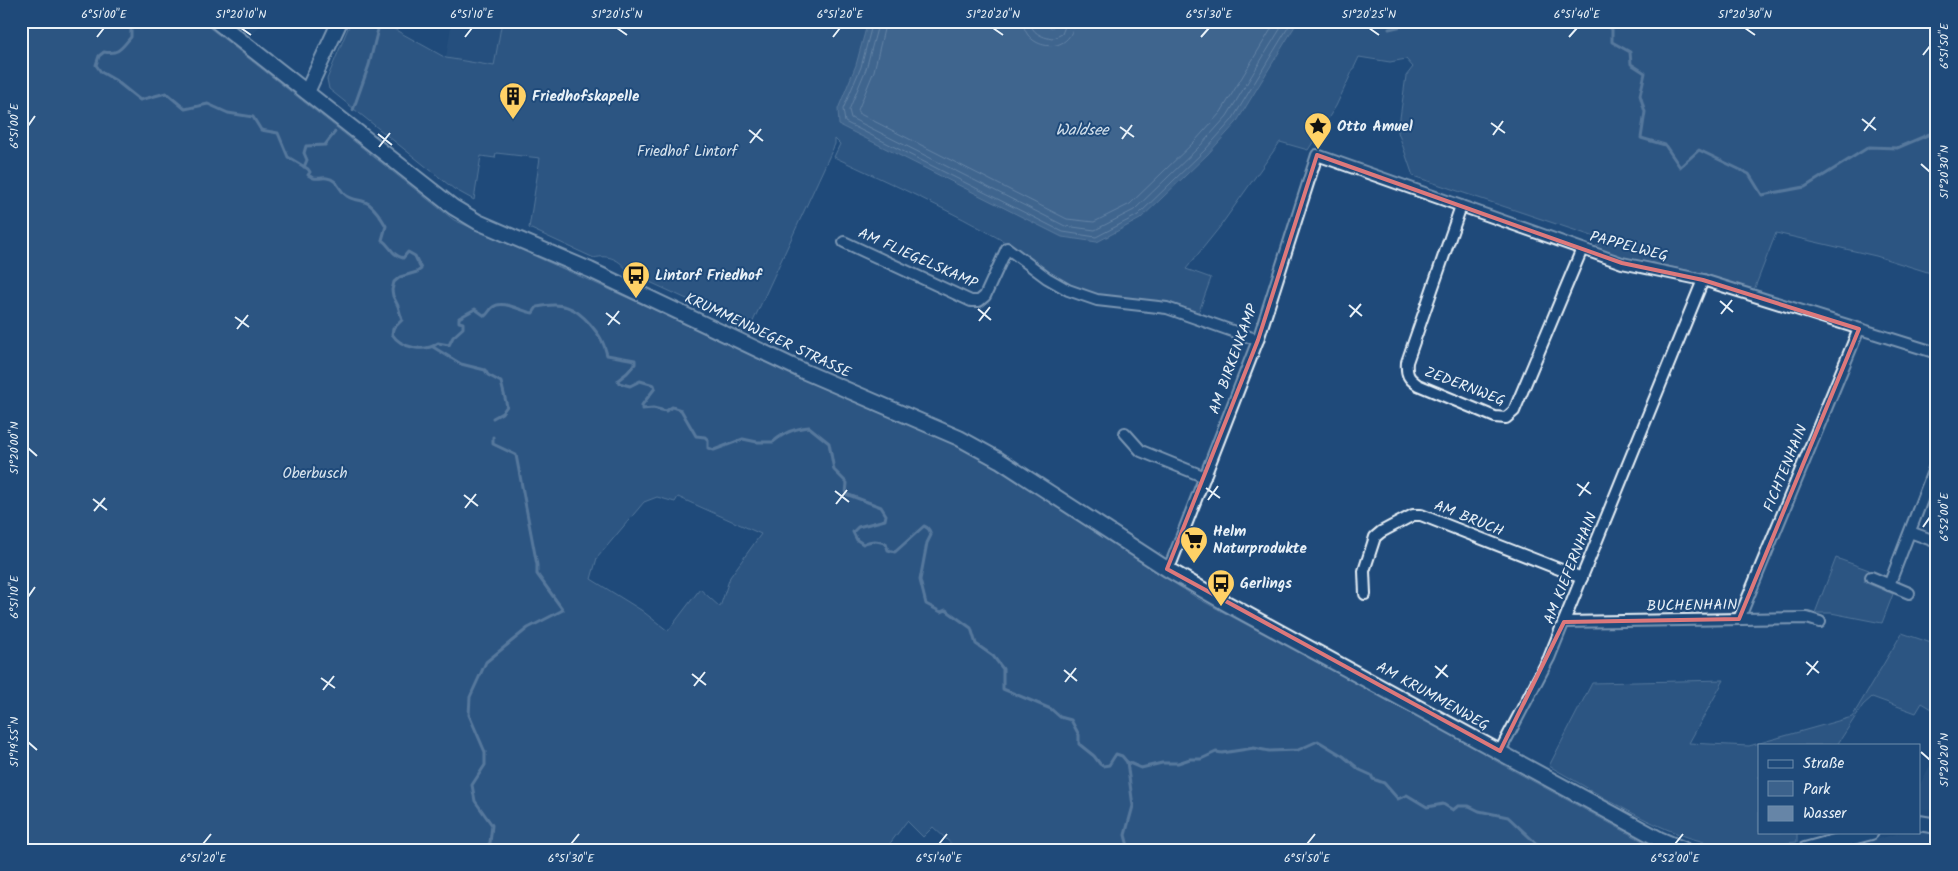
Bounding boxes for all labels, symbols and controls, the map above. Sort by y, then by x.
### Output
text: 6°51'00"E [81,5,128,24]
text: 51°20'10"N [216,5,266,24]
text: 6°51'10"E [450,5,495,24]
text: 51°20'15"N [591,5,643,24]
text: 6°51'20"E [817,5,864,24]
text: 51°20'20"N [966,5,1020,24]
text: 6°51'30"E [1186,5,1233,24]
text: 51°20'25"N [1342,5,1396,24]
text: 6°51'40"E [1554,5,1601,24]
text: 51°20'30"N [1718,5,1772,24]
text: 6°51'50"E [1935,22,1954,69]
building icon: Friedhofskapelle [498,81,528,120]
place label: Friedhofskapelle [532,85,640,109]
text: 6°51'00"E [5,102,24,149]
place icon: Otto Amuel [1303,111,1333,150]
place label: Otto Amuel [1337,115,1413,139]
water label: Waldsee [1055,118,1110,143]
park label: Friedhof Lintorf [637,140,738,164]
text: 51°20'30"N [1935,145,1954,199]
street label: AM FLIEGELSKAMP [854,222,982,296]
street label: PAPPELWEG [1587,225,1671,269]
bus stop icon: Lintorf Friedhof [621,260,651,299]
place label: Lintorf Friedhof [655,264,763,288]
street label: KRUMMENWEGER STRASSE [680,287,856,386]
street label: AM BIRKENKAMP [1203,300,1265,418]
street label: ZEDERNWEG [1421,360,1509,413]
text: 51°20'00"N [5,421,24,475]
street label: FICHTENHAIN [1757,421,1814,516]
park label: Oberbusch [283,462,347,486]
text: 6°52'00"E [1935,492,1954,541]
street label: AM BRUCH [1430,494,1507,544]
street label: AM KIEFERNHAIN [1538,509,1604,628]
place label: Helm Naturprodukte [1213,520,1307,561]
supermarket icon: Helm Naturprodukte [1179,525,1209,564]
bus stop icon: Gerlings [1206,568,1236,607]
place label: Gerlings [1240,572,1292,596]
text: 6°51'10"E [5,574,24,619]
street label: BUCHENHAIN [1647,593,1737,619]
street label: AM KRUMMENWEG [1372,656,1493,738]
text: 51°19'55"N [5,717,24,767]
text: 51°20'20"N [1935,733,1954,787]
legend [1758,744,1920,834]
text: Straße [1803,752,1845,776]
text: Park [1803,778,1831,802]
text: Wasser [1803,802,1847,826]
text: 6°51'20"E [180,849,227,868]
text: 6°51'30"E [548,849,595,868]
text: 6°51'40"E [916,849,963,868]
text: 6°51'50"E [1284,849,1331,868]
text: 6°52'00"E [1651,849,1700,868]

